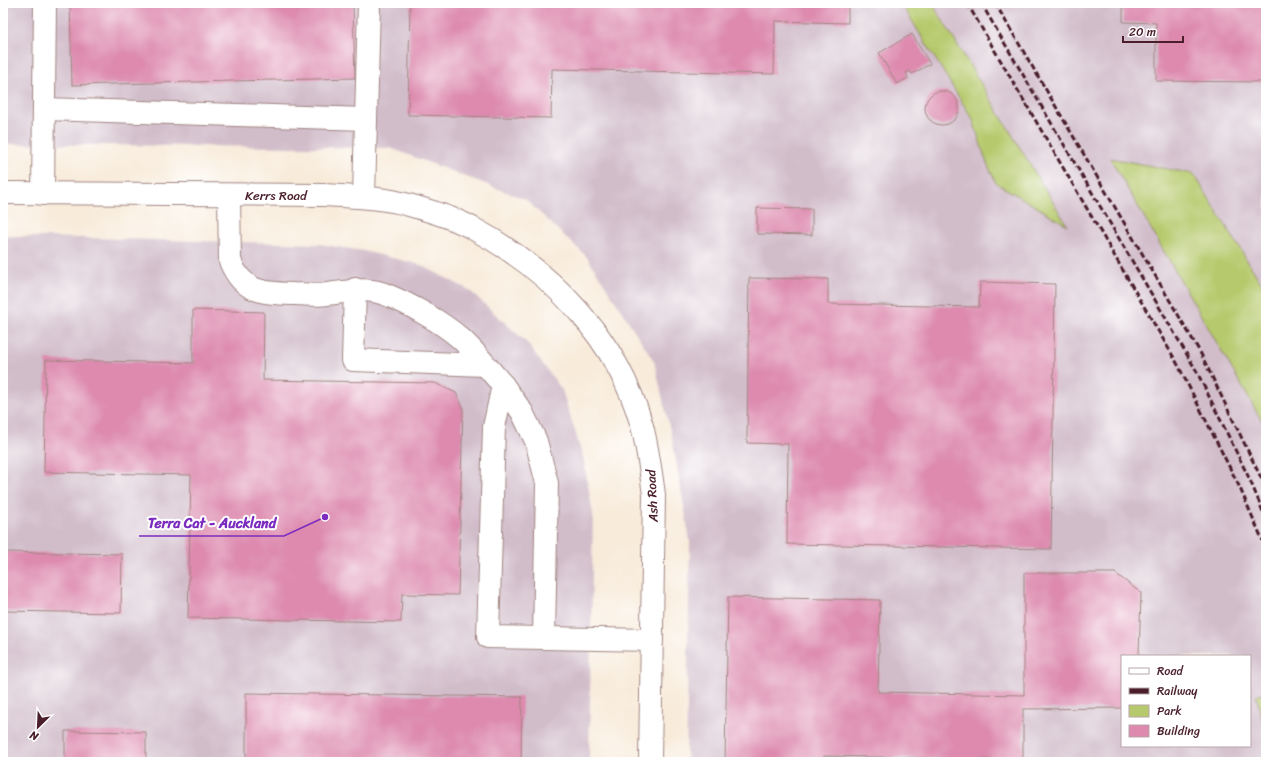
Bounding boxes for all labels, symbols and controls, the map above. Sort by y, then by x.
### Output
scale bar [1123,18,1183,44]
text: 20 m [1129,21,1156,43]
street label: Kerrs Road [245,184,308,207]
street label: Ash Road [639,468,665,524]
callout: Terra Cat - Auckland [139,510,284,536]
text: Terra Cat - Auckland [148,511,278,536]
legend [1121,655,1251,747]
text: Road [1157,660,1184,682]
text: Railway [1157,680,1198,702]
text: Park [1157,700,1182,722]
north arrow [18,707,58,747]
text: Building [1157,720,1200,742]
text: N [26,725,42,746]

